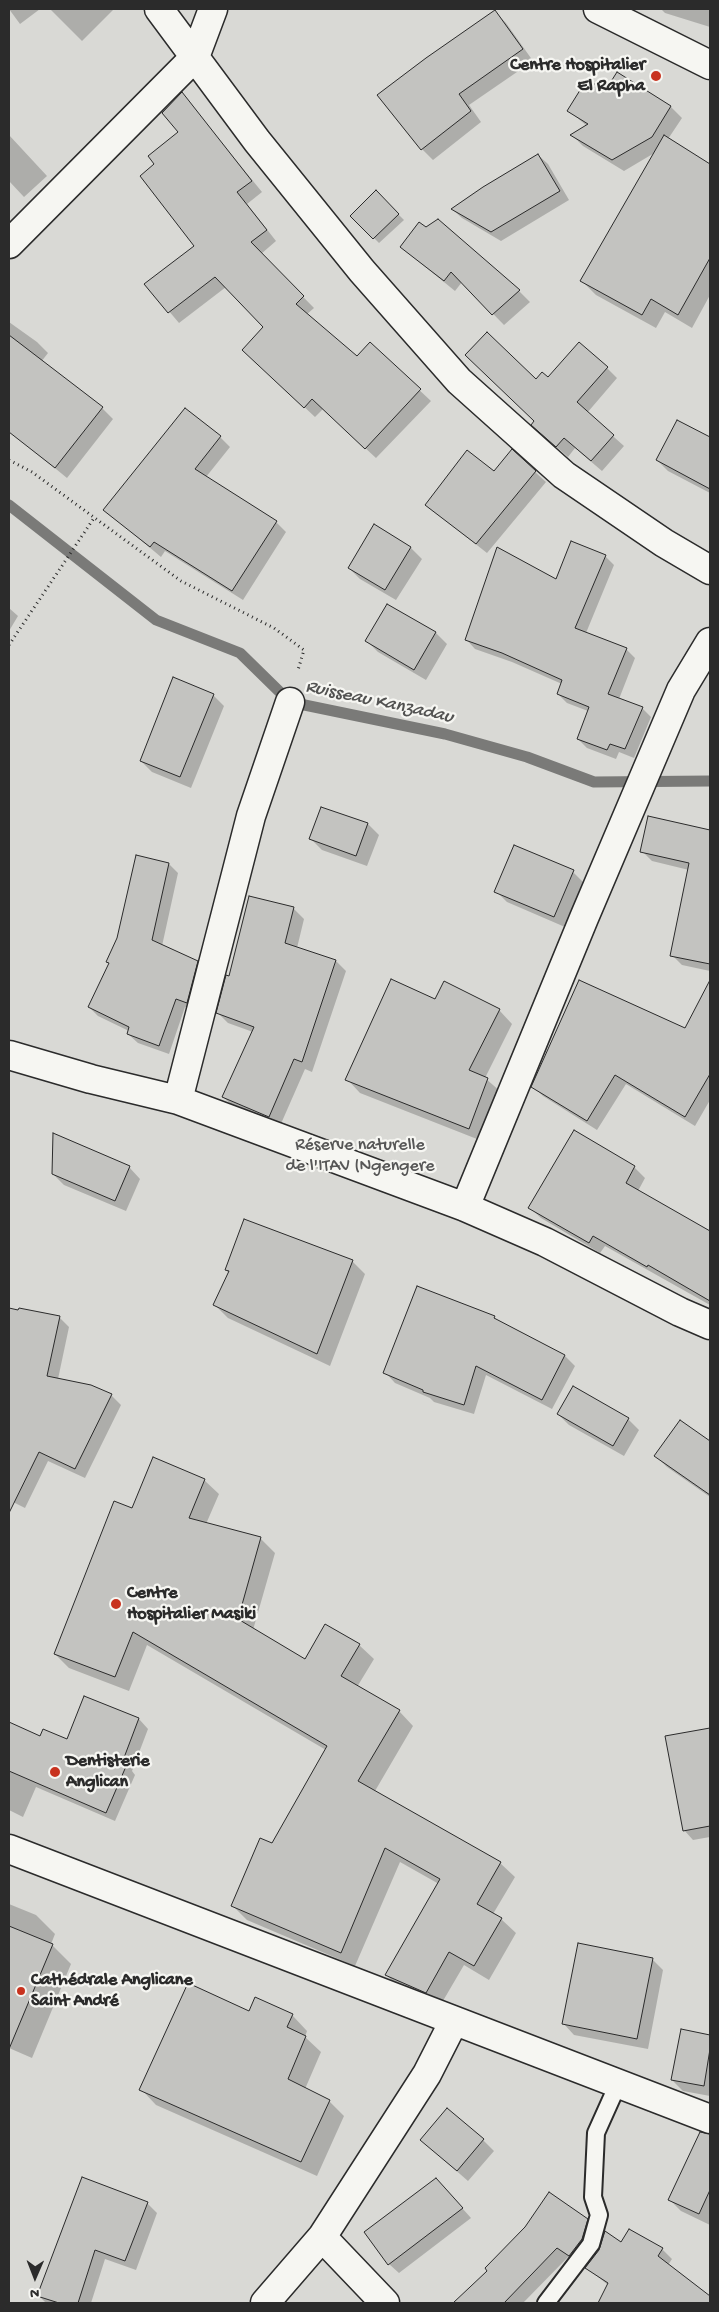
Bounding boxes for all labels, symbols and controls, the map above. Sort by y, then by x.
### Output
place label: Centre Hospitalier El Rapha [510,55,645,98]
marker: Centre Hospitalier El Rapha [649,69,663,83]
water label: Ruisseau Kanzadau [303,676,455,730]
park label: Réserve naturelle de l'ITAV (Ngengere [286,1135,434,1178]
place label: Centre Hospitalier Masiki [127,1583,256,1626]
marker: Centre Hospitalier Masiki [109,1597,123,1611]
place label: Dentisterie Anglican [66,1751,150,1794]
marker: Dentisterie Anglican [48,1765,62,1779]
place label: Cathédrale Anglicane Saint André [31,1970,193,2012]
marker: Cathédrale Anglicane Saint André [15,1985,27,1997]
north arrow [10,2252,60,2302]
text: N [30,2284,39,2301]

